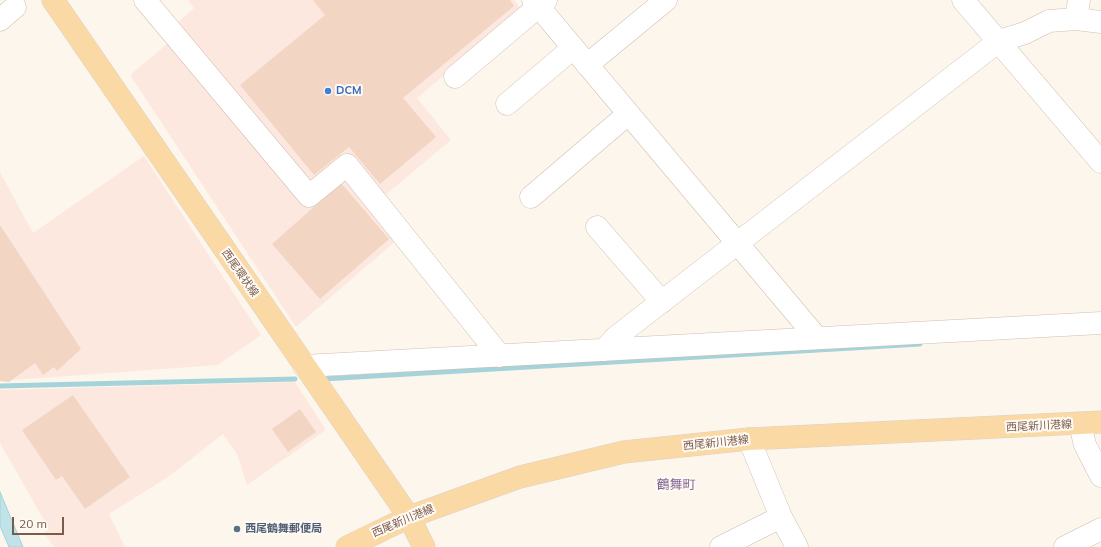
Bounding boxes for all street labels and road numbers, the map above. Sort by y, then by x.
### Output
street label: 西尾環状線 [219,247,261,299]
street label: 西尾新川港線 [1006,418,1072,434]
street label: 西尾新川港線 [682,433,750,453]
street label: 西尾新川港線 [370,502,436,540]

